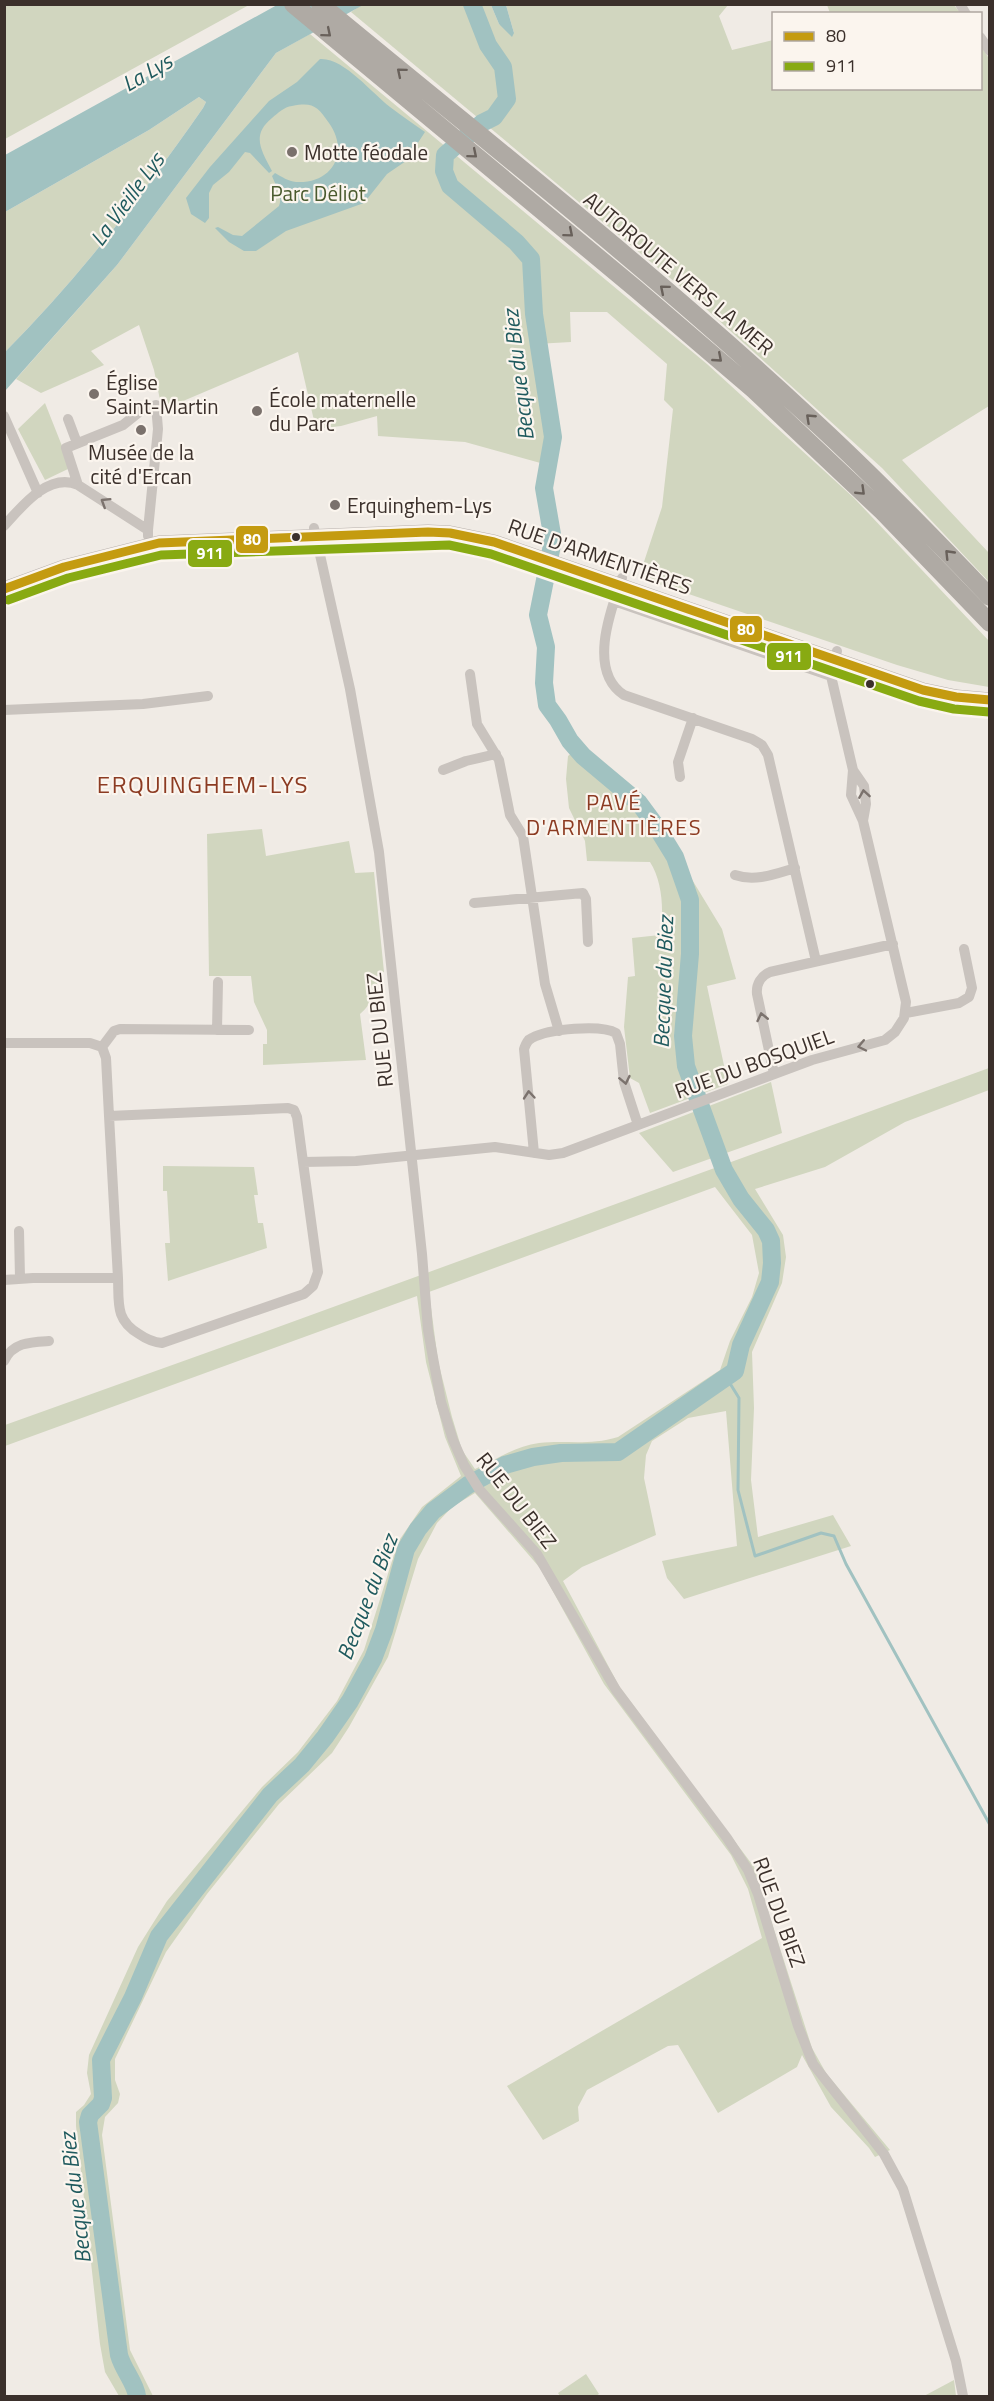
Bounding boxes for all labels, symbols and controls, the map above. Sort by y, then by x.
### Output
legend [772,12,982,90]
text: 80 [826,22,846,49]
one-way arrow [320,25,331,36]
water label: La Lys [116,43,180,100]
text: 911 [826,52,856,79]
one-way arrow [397,68,408,79]
place label: Motte féodale [304,136,428,168]
water label: La Vieille Lys [81,144,174,253]
marker: Motte féodale [285,145,299,159]
one-way arrow [466,146,477,157]
park label: Parc Déliot [270,177,366,209]
street label: AUTOROUTE VERS LA MER [577,184,781,362]
one-way arrow [562,225,573,236]
one-way arrow [660,285,671,296]
water label: Becque du Biez [493,306,543,443]
one-way arrow [711,351,722,362]
place label: Église Saint-Martin [106,366,218,422]
place label: École maternelle du Parc [269,383,416,439]
marker: Église Saint-Martin [87,387,101,401]
marker: École maternelle du Parc [250,404,264,418]
one-way arrow [807,414,818,425]
marker: Musée de la cité d'Ercan [134,423,148,437]
place label: Musée de la cité d'Ercan [88,436,195,492]
one-way arrow [853,483,864,494]
place label: Erquinghem-Lys [347,489,492,521]
one-way arrow [101,498,111,510]
marker: Erquinghem-Lys [328,498,342,512]
street label: RUE D'ARMENTIÈRES [504,510,696,602]
line badge: 80 [235,525,269,554]
text: 80 [243,527,261,551]
unlabelled marker [290,531,302,543]
line badge: 911 [187,539,233,568]
text: 911 [197,541,223,565]
one-way arrow [945,551,956,561]
line badge: 80 [729,615,763,643]
text: 80 [737,617,755,641]
line badge: 911 [766,642,812,671]
text: 911 [776,644,802,668]
unlabelled marker [864,678,876,690]
district label: ERQUINGHEM-LYS [97,766,309,802]
district label: PAVÉ D'ARMENTIÈRES [526,785,702,844]
one-way arrow [859,789,871,799]
water label: Becque du Biez [644,914,682,1049]
street label: RUE DU BIEZ [357,971,401,1089]
one-way arrow [756,1012,769,1022]
street label: RUE DU BOSQUIEL [670,1019,838,1107]
one-way arrow [858,1039,868,1052]
one-way arrow [618,1075,631,1085]
one-way arrow [523,1091,536,1100]
street label: RUE DU BIEZ [469,1445,565,1555]
water label: Becque du Biez [327,1528,407,1665]
street label: RUE DU BIEZ [745,1852,815,1972]
water label: Becque du Biez [50,2129,100,2266]

